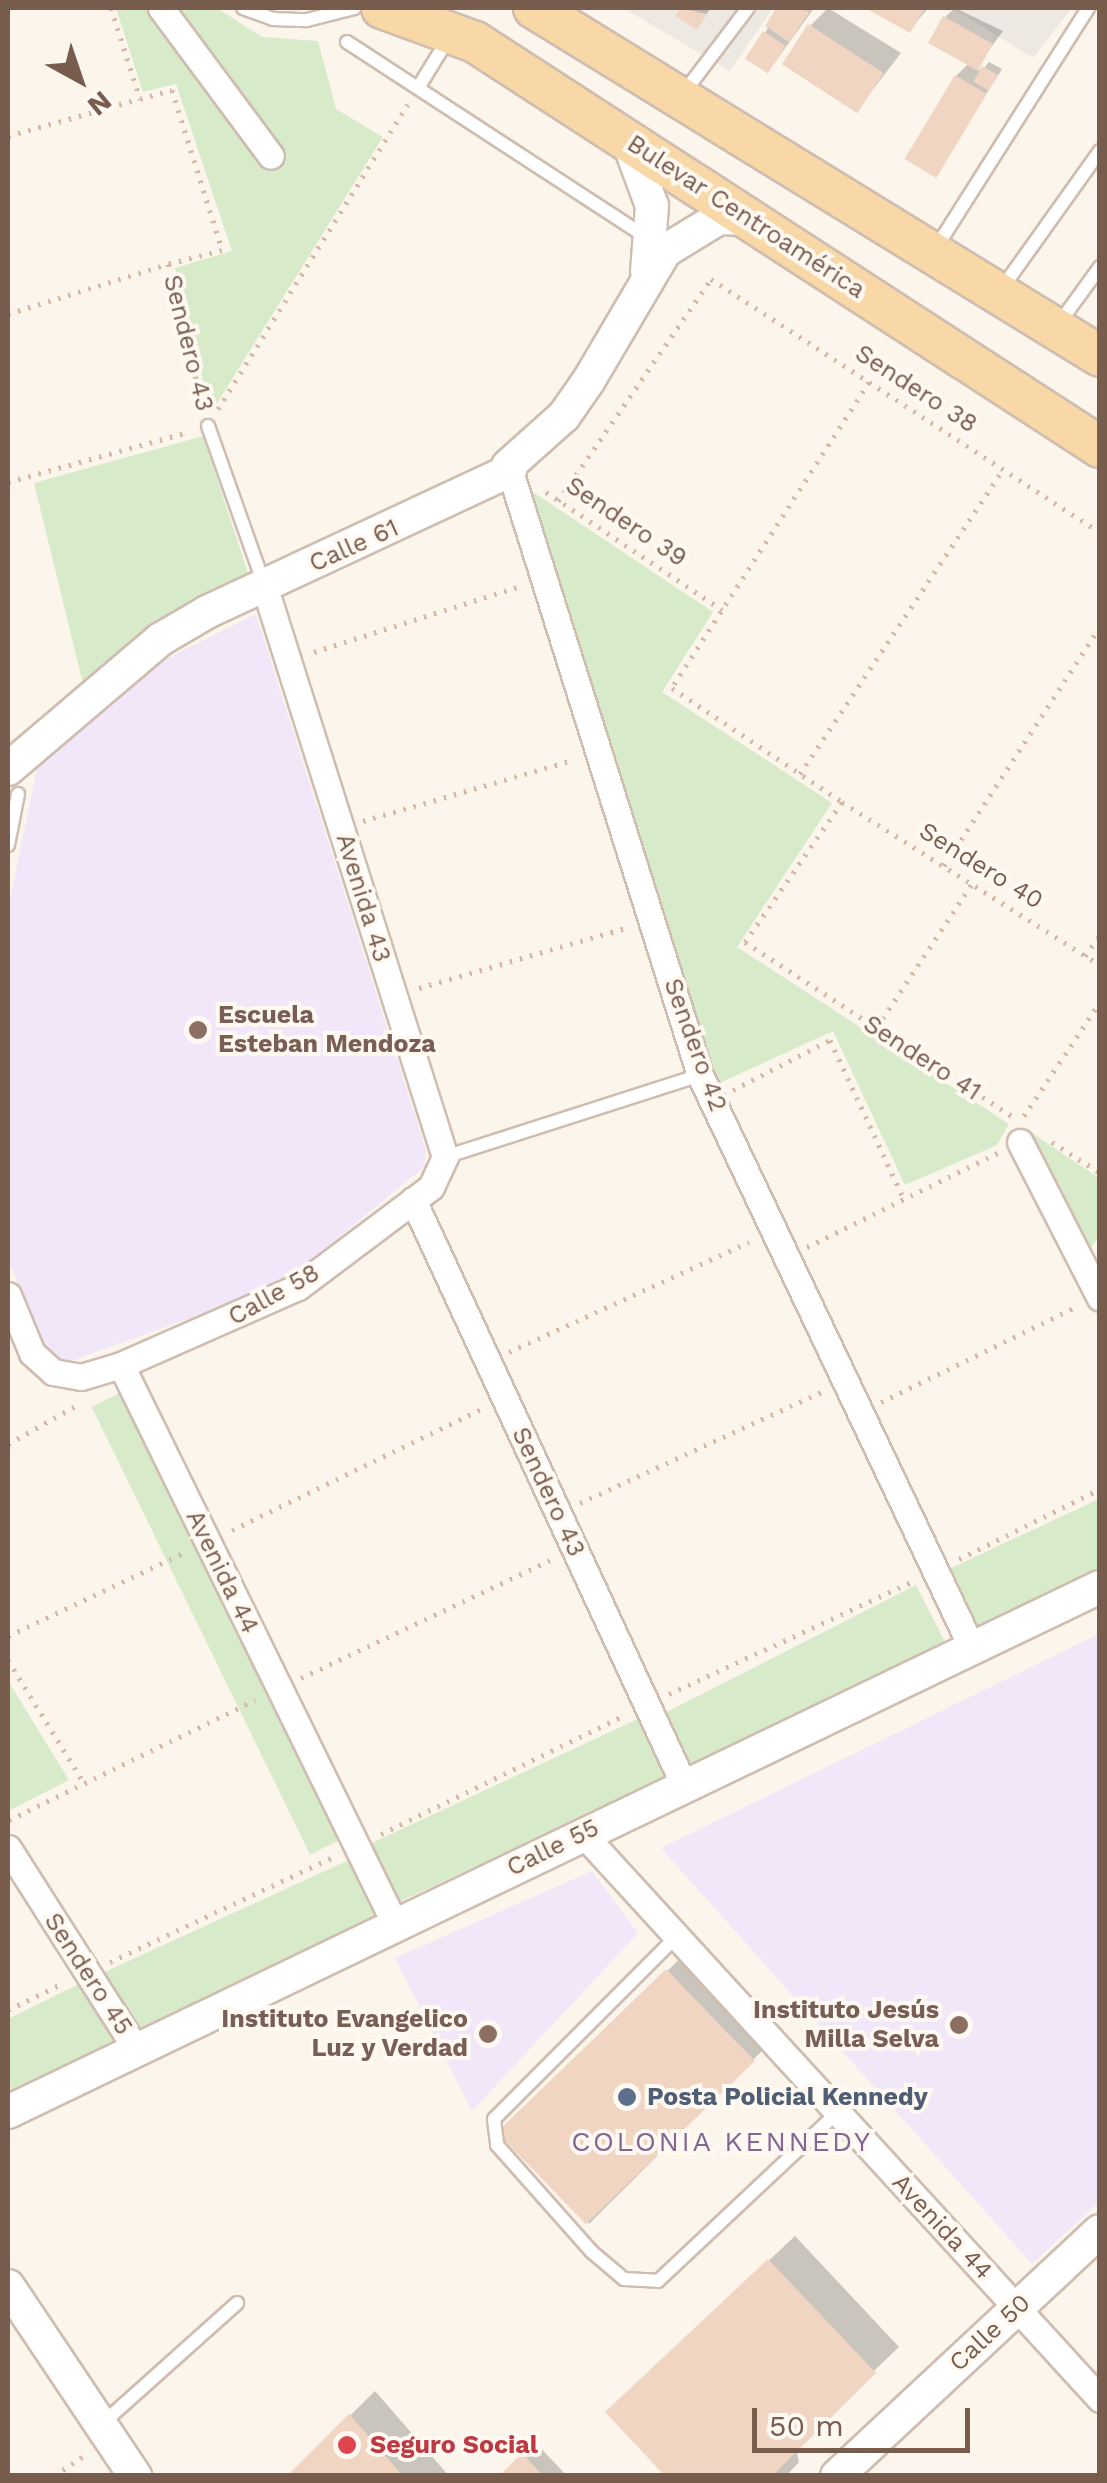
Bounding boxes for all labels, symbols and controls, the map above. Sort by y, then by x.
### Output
north arrow [30,30,130,130]
text: N [81,84,118,123]
street label: Bulevar Centroamérica [621,129,871,305]
street label: Sendero 43 [157,272,219,414]
street label: Sendero 38 [849,338,983,440]
street label: Sendero 39 [560,471,692,573]
street label: Calle 61 [305,513,403,579]
street label: Sendero 40 [914,816,1048,916]
street label: Avenida 43 [329,830,397,966]
street label: Sendero 42 [657,974,733,1116]
place label: Escuela Esteban Mendoza [218,1001,436,1060]
street label: Sendero 41 [858,1009,986,1107]
marker: Escuela Esteban Mendoza [187,1019,209,1041]
street label: Calle 58 [223,1258,325,1332]
street label: Sendero 43 [505,1423,591,1561]
street label: Avenida 44 [179,1505,265,1639]
street label: Calle 55 [502,1813,604,1883]
street label: Sendero 45 [38,1907,138,2041]
place label: Instituto Jesús Milla Selva [753,1996,939,2055]
place label: Instituto Evangelico Luz y Verdad [221,2005,468,2064]
marker: Instituto Jesús Milla Selva [948,2014,970,2036]
marker: Instituto Evangelico Luz y Verdad [477,2023,499,2045]
place label: Posta Policial Kennedy [647,2082,928,2112]
marker: Posta Policial Kennedy [616,2086,638,2108]
district label: COLONIA KENNEDY [571,2125,873,2159]
street label: Avenida 44 [885,2168,999,2286]
street label: Calle 50 [943,2288,1037,2378]
scale bar [757,2388,974,2450]
text: 50 m [769,2408,844,2443]
place label: Seguro Social [370,2430,538,2460]
marker: Seguro Social [334,2432,360,2458]

